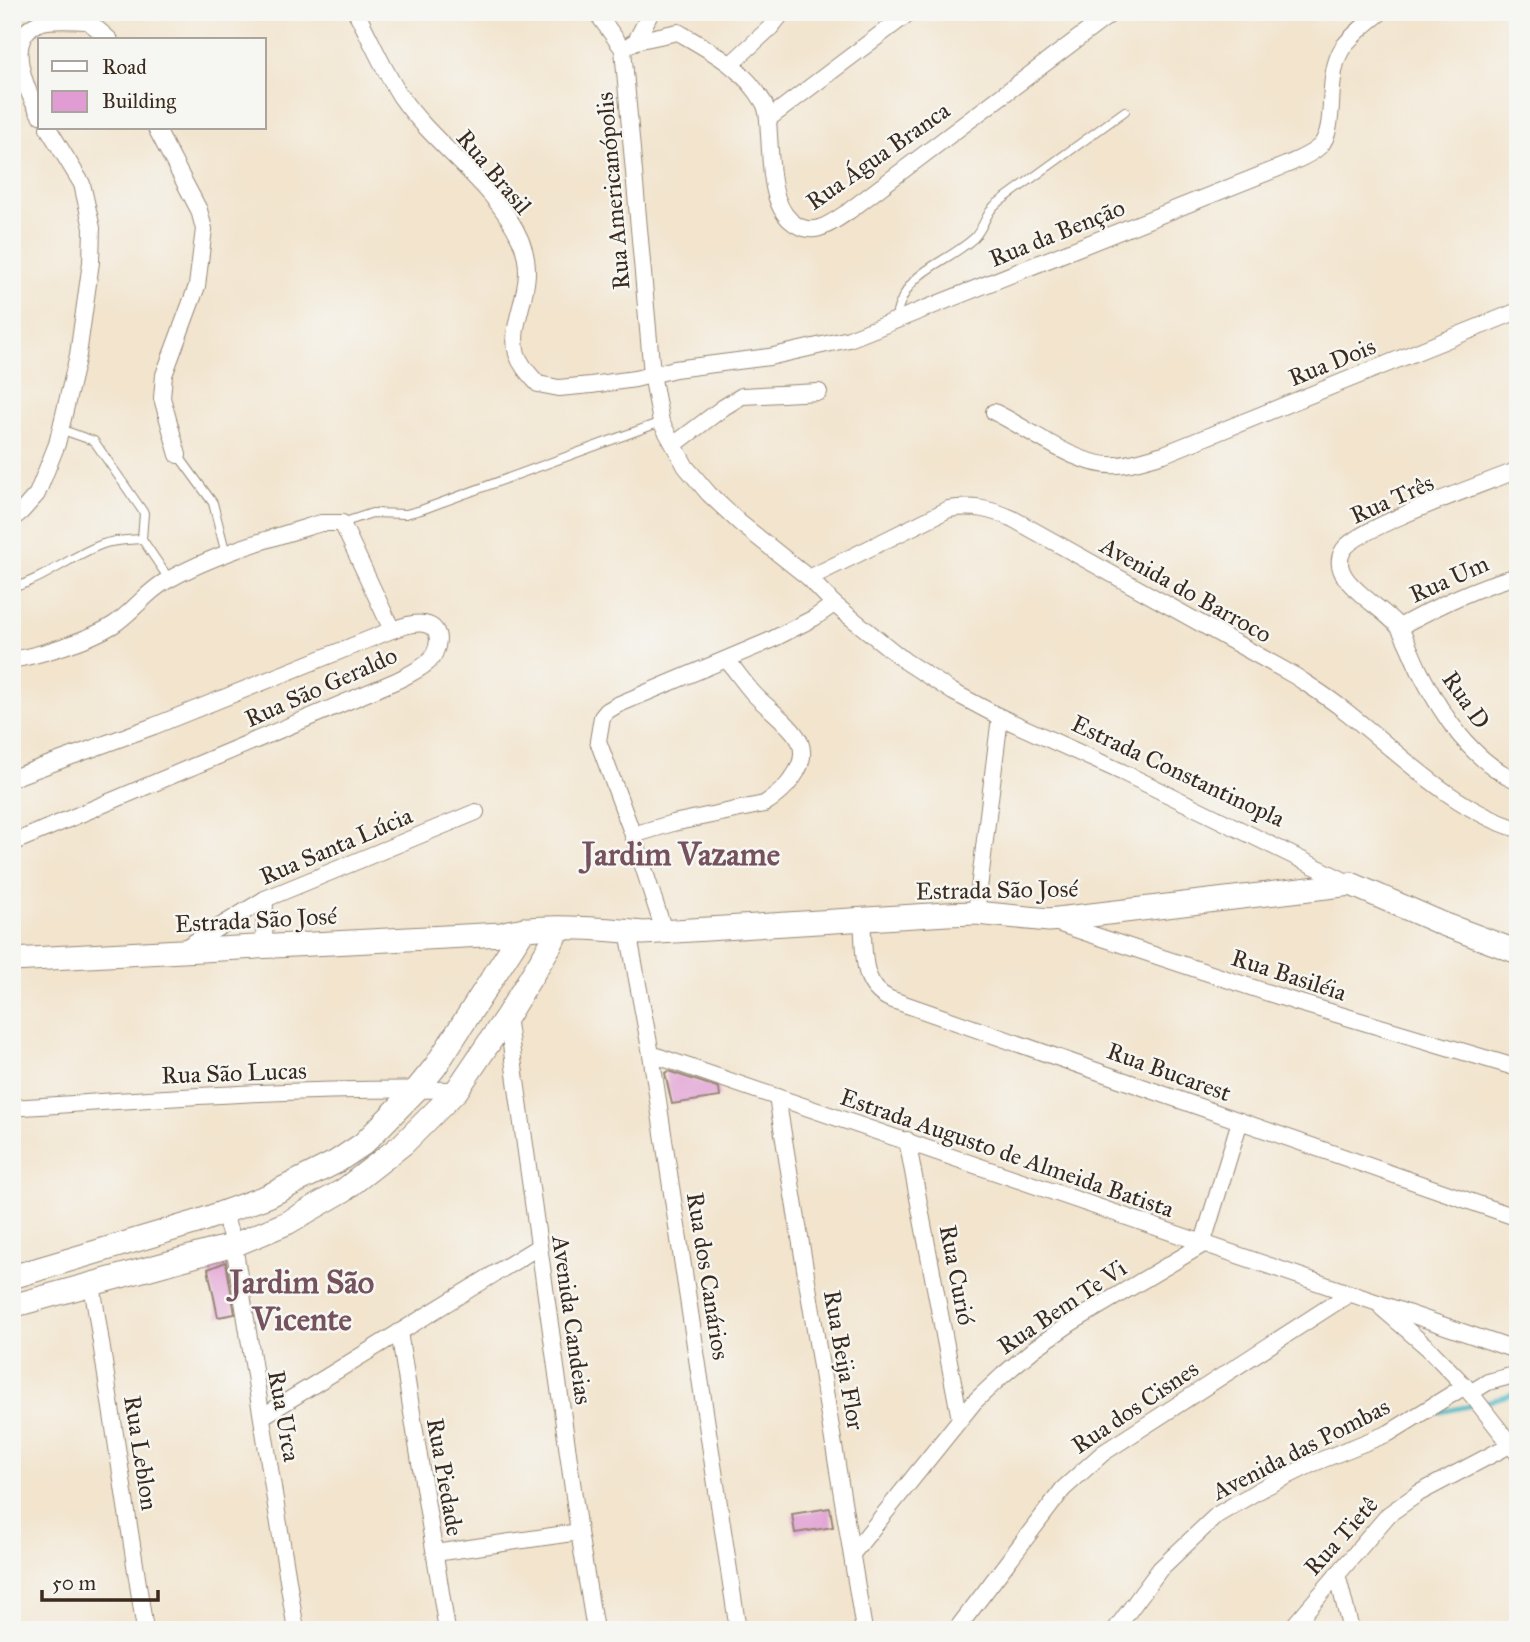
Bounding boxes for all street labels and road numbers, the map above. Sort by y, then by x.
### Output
street label: Rua Americanópolis [589,91,637,291]
street label: Rua Água Branca [800,95,956,217]
street label: Rua Brasil [450,123,538,221]
street label: Rua da Benção [985,192,1129,274]
street label: Rua Dois [1284,331,1380,393]
street label: Rua Três [1346,467,1438,531]
street label: Avenida do Barroco [1094,530,1277,649]
street label: Rua Um [1405,548,1493,610]
street label: Rua São Geraldo [240,640,402,734]
street label: Rua D [1435,665,1497,735]
street label: Estrada Constantinopla [1067,708,1290,834]
street label: Rua Santa Lúcia [255,800,418,892]
street label: Estrada São José [915,874,1079,906]
street label: Estrada São José [174,901,338,939]
street label: Rua Basiléia [1228,942,1351,1008]
street label: Rua Bucarest [1103,1036,1236,1108]
street label: Rua São Lucas [161,1055,307,1091]
street label: Estrada Augusto de Almeida Batista [836,1082,1179,1225]
street label: Rua dos Canários [680,1190,736,1362]
street label: Rua Curió [933,1222,981,1328]
street label: Avenida Candeias [545,1233,599,1406]
street label: Rua Bem Te Vi [992,1253,1132,1361]
street label: Rua Beija Flor [817,1288,871,1432]
street label: Rua dos Cisnes [1066,1354,1204,1460]
street label: Rua Urca [261,1368,307,1465]
street label: Avenida das Pombas [1206,1391,1395,1507]
street label: Rua Leblon [117,1394,165,1512]
street label: Rua Piedade [420,1416,470,1538]
street label: Rua Tietê [1298,1490,1384,1582]

